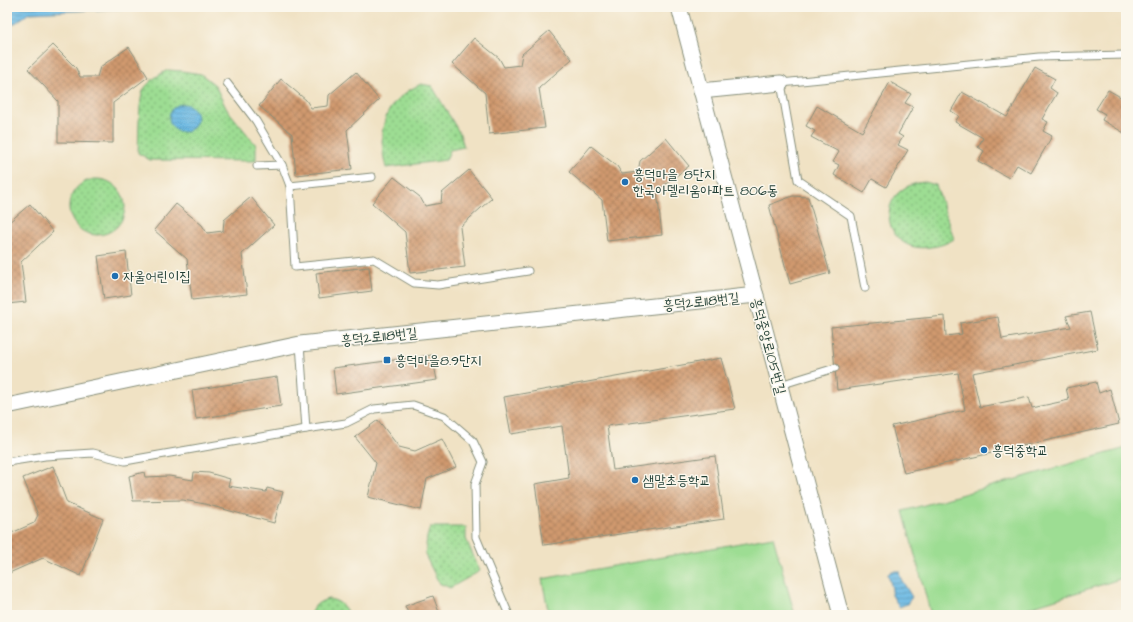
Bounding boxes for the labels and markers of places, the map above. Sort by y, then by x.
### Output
place label: 흥덕마을 8단지 한국아델리움아파트 806동 [633,165,778,201]
marker: 흥덕마을 8단지 한국아델리움아파트 806동 [620,177,630,187]
place label: 자울어린이집 [123,267,191,287]
marker: 자울어린이집 [110,271,120,281]
place label: 흥덕마을8.9단지 [395,351,482,371]
marker: 흥덕마을8.9단지 [382,355,392,365]
place label: 흥덕중학교 [992,441,1048,461]
marker: 흥덕중학교 [979,445,989,455]
place label: 샘말초등학교 [643,471,711,491]
marker: 샘말초등학교 [630,475,640,485]

